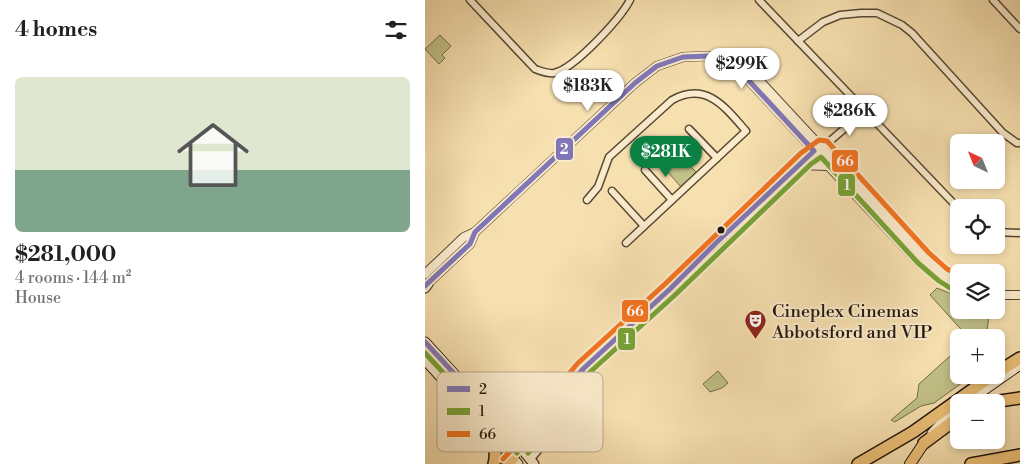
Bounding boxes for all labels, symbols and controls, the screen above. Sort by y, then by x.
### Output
icon: filters [382,16,410,44]
text: 4 homes [15,17,97,43]
pin: $299K [707,48,777,90]
text: $299K [716,54,768,74]
pin: $183K [553,70,623,112]
text: $183K [563,76,613,96]
pin: $286K [815,94,885,137]
text: $286K [824,101,876,121]
icon: home [168,110,258,200]
north arrow [950,134,1005,189]
map controls [950,134,1005,449]
pin: $281K [631,136,701,178]
line badge: 2 [555,137,574,161]
text: 2 [560,141,569,159]
text: $281K [641,142,691,162]
line badge: 66 [831,149,859,173]
text: 66 [836,153,854,171]
line badge: 1 [837,173,856,197]
text: 1 [844,177,851,195]
button: locate [950,199,1005,254]
unlabelled marker [716,225,726,235]
text: $281,000 [15,242,116,268]
button: layers [950,264,1005,319]
text: 4 rooms · 144 m² [15,268,131,288]
text: House [15,288,61,308]
line badge: 66 [621,299,649,323]
place label: Cineplex Cinemas Abbotsford and VIP [771,300,932,344]
text: 66 [626,303,644,321]
theatre icon: Cineplex Cinemas Abbotsford and VIP [744,309,768,340]
line badge: 1 [617,327,636,351]
button: + [950,329,1005,384]
text: 1 [624,331,631,349]
legend [437,372,603,452]
text: 2 [479,381,487,399]
button: − [950,394,1005,449]
text: 1 [479,403,485,421]
text: 66 [479,426,496,444]

